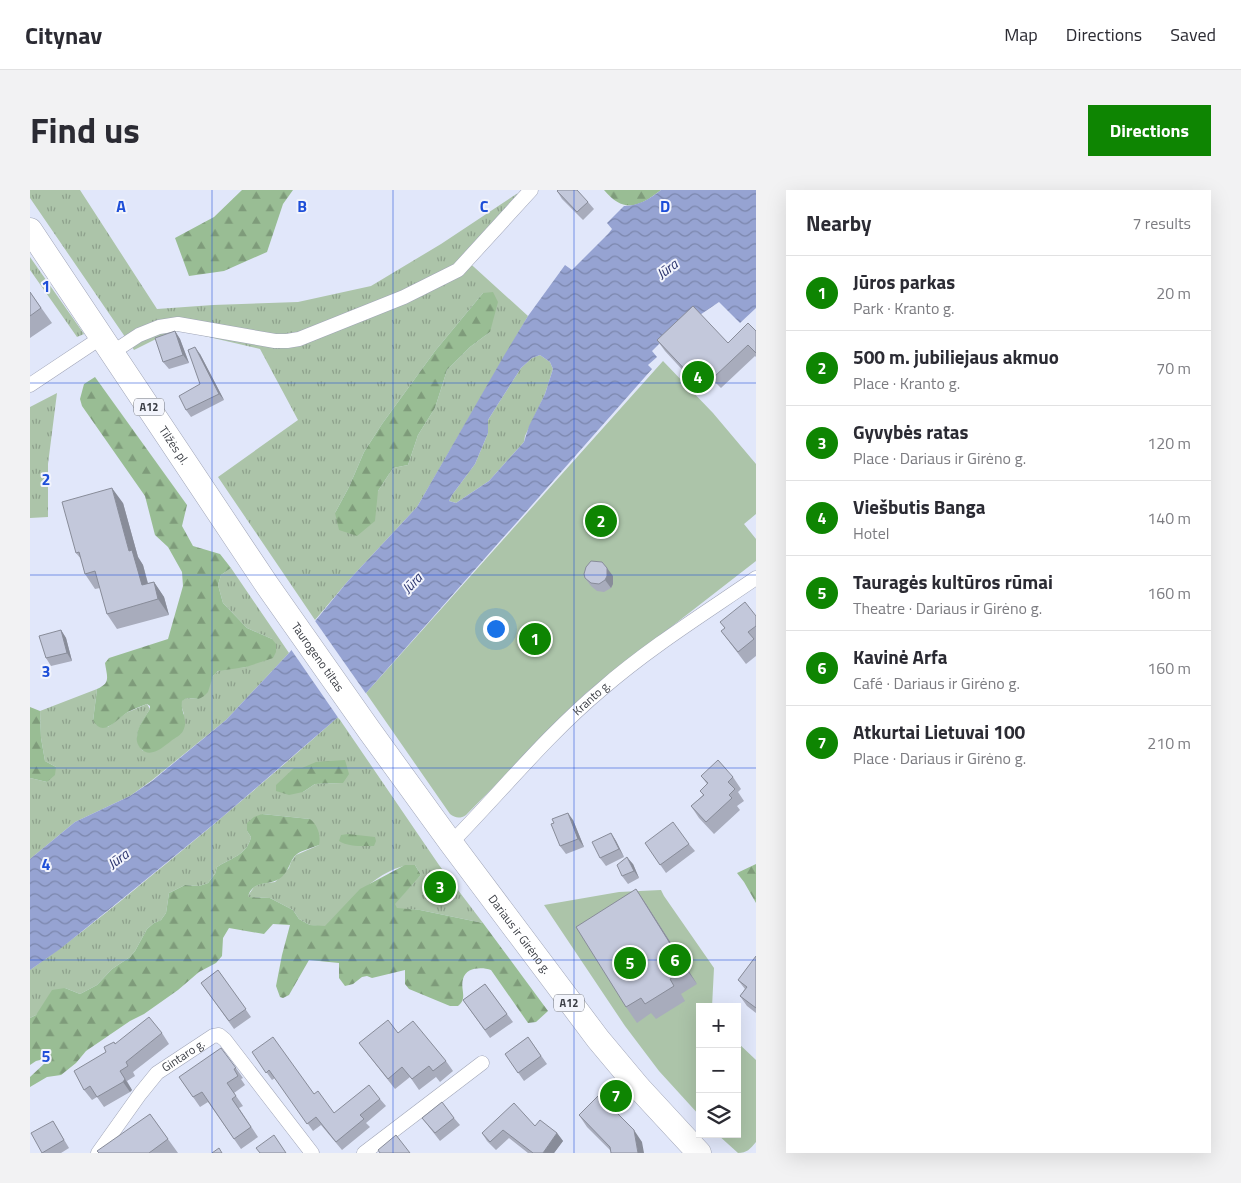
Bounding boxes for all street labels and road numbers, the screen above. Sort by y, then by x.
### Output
road number: A12 [134,398,164,416]
street label: Tilžės pl. [154,422,194,468]
street label: Taurogeno tiltas [287,618,349,696]
street label: Kranto g. [568,676,615,720]
street label: Dariaus ir Girėno g. [484,890,556,978]
road number: A12 [554,994,584,1011]
street label: Gintaro g. [158,1034,209,1076]

